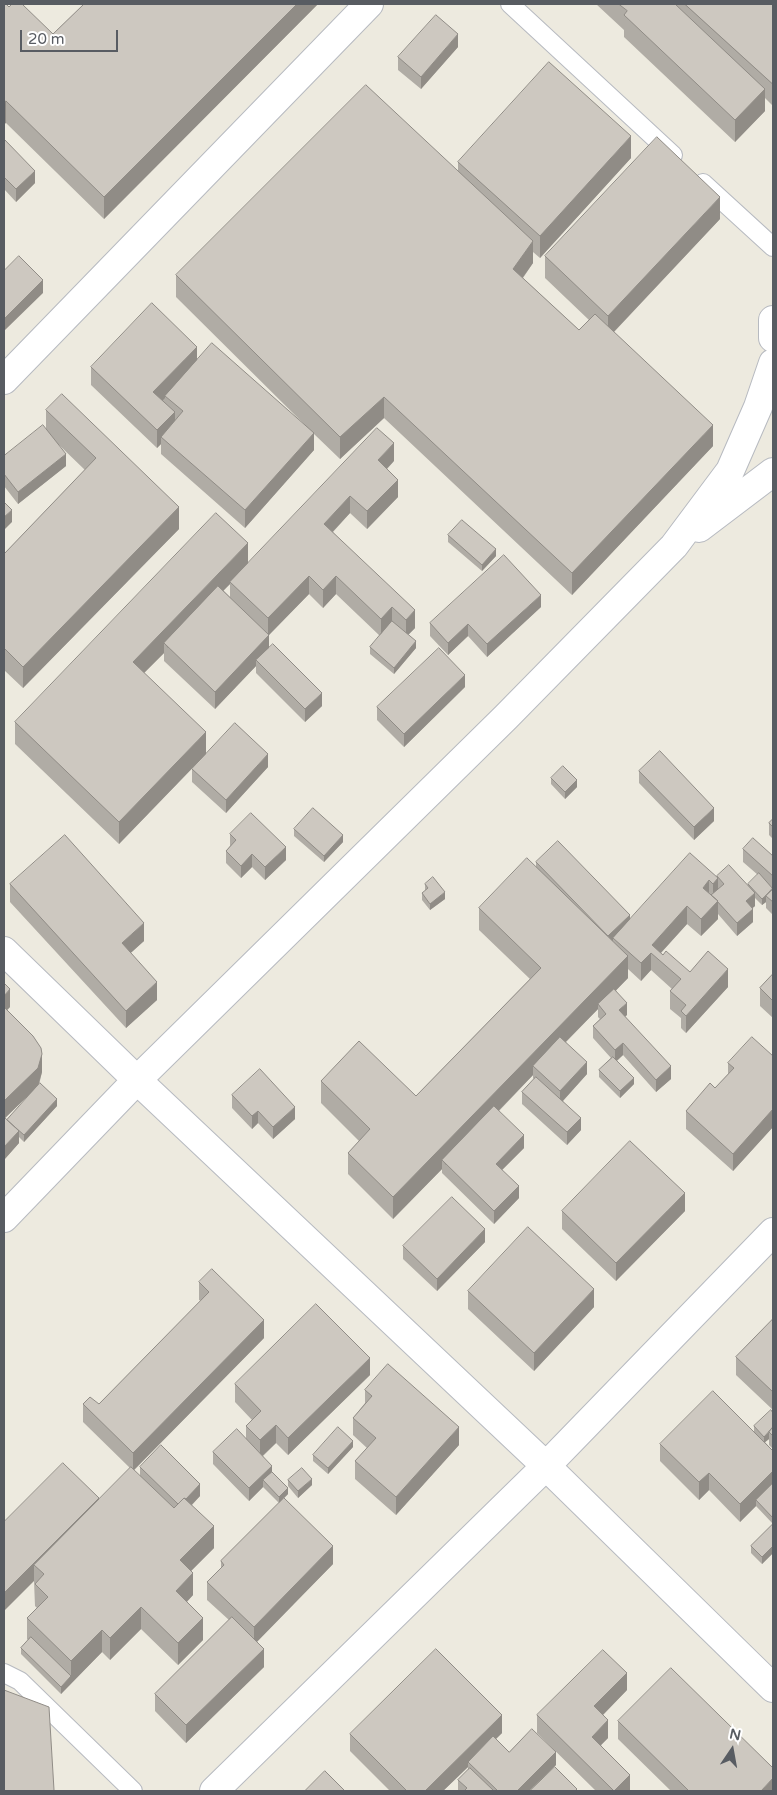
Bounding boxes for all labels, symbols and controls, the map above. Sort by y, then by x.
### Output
scale bar [22,20,120,52]
text: 20 m [28,30,65,48]
north arrow [707,1725,757,1775]
text: N [728,1725,742,1744]

